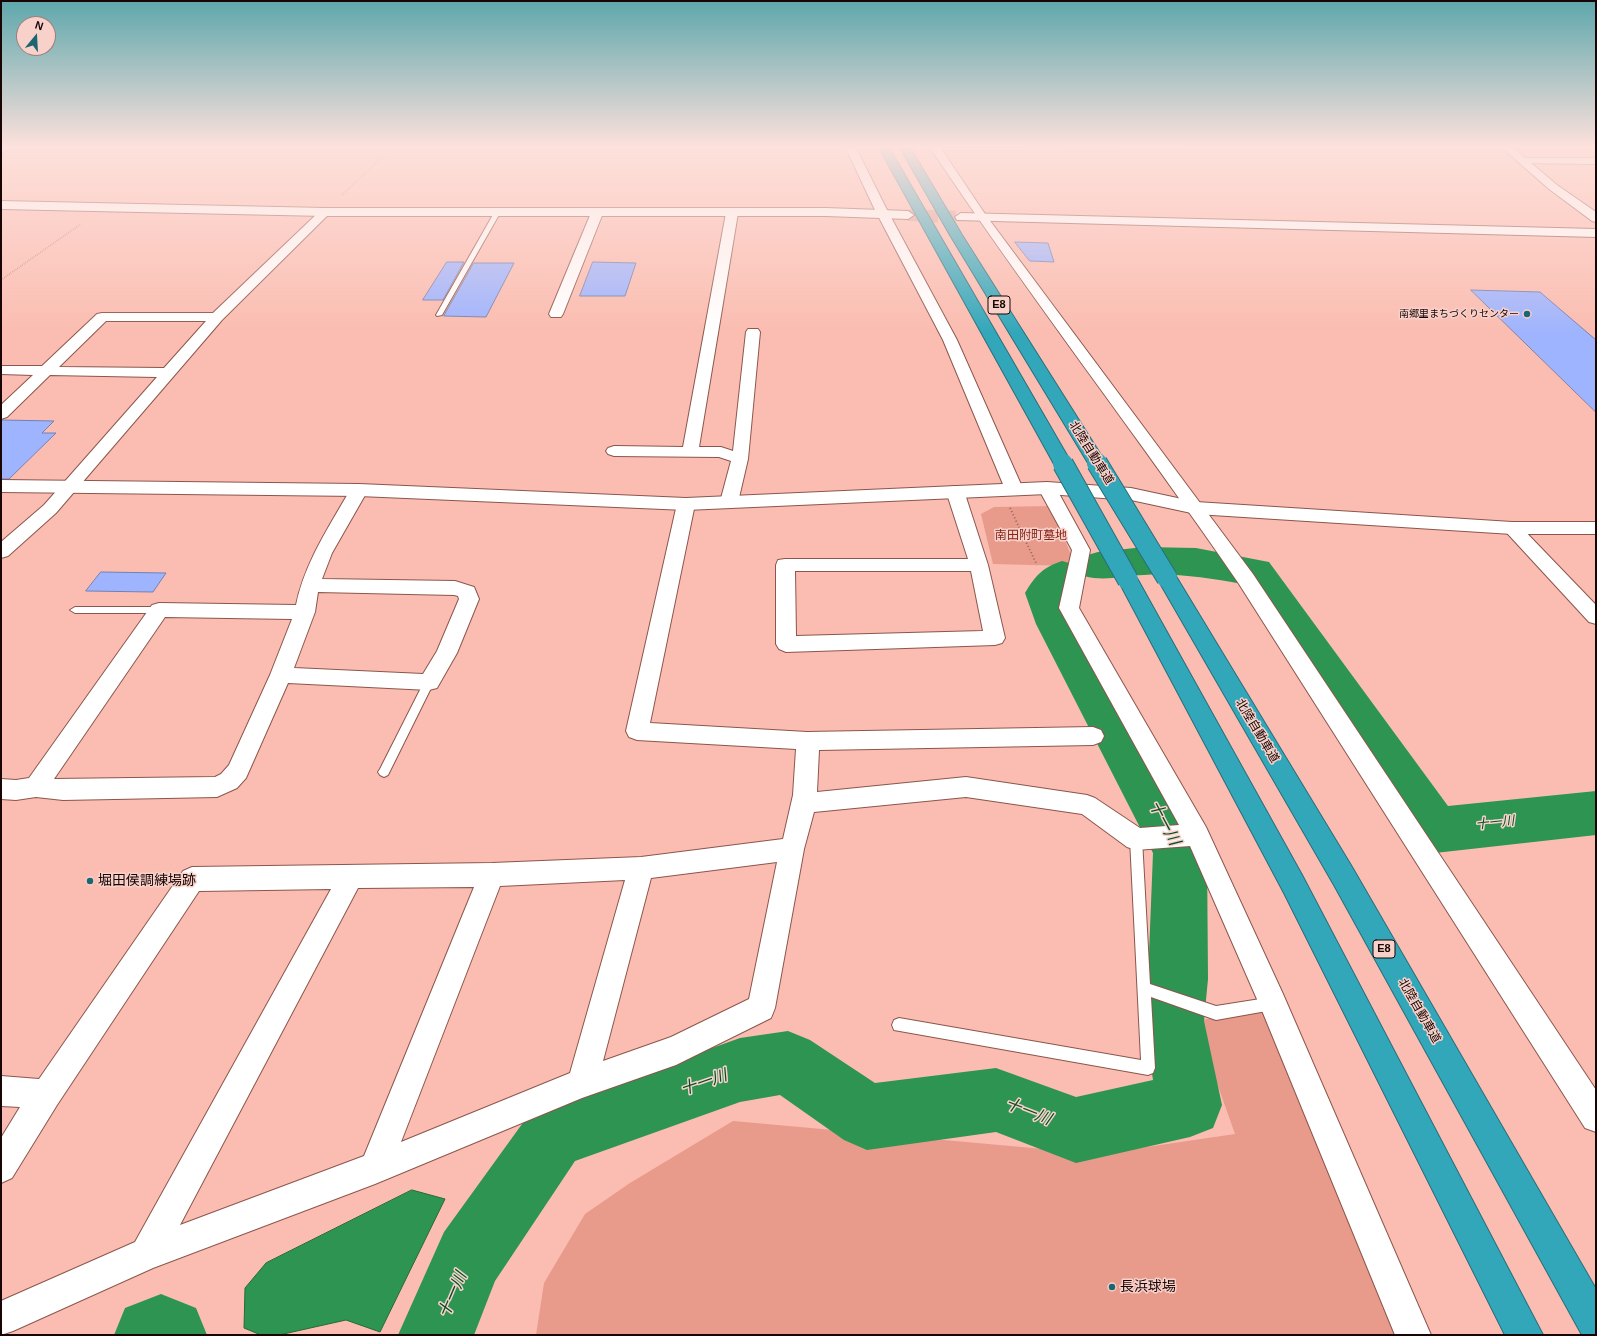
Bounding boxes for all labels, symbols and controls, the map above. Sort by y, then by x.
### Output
north arrow [16,16,56,56]
text: N [34,19,45,32]
road number: E8 [988,296,1010,314]
place label: 南郷里まちづくりセンター [1399,308,1519,320]
marker: 南郷里まちづくりセンター [1522,309,1532,319]
street label: 北陸自動車道 [1066,419,1116,487]
park label: 南田附町墓地 [995,529,1067,543]
street label: 北陸自動車道 [1232,696,1282,766]
water label: 十一川 [1144,797,1184,849]
water label: 十一川 [1475,813,1515,833]
place label: 堀田侯調練場跡 [98,873,196,889]
marker: 堀田侯調練場跡 [85,876,95,886]
road number: E8 [1373,940,1395,958]
street label: 北陸自動車道 [1395,976,1443,1046]
water label: 十一川 [678,1066,730,1100]
water label: 十一川 [1002,1094,1054,1130]
water label: 十一川 [435,1269,471,1321]
place label: 長浜球場 [1120,1279,1176,1295]
marker: 長浜球場 [1107,1282,1117,1292]

